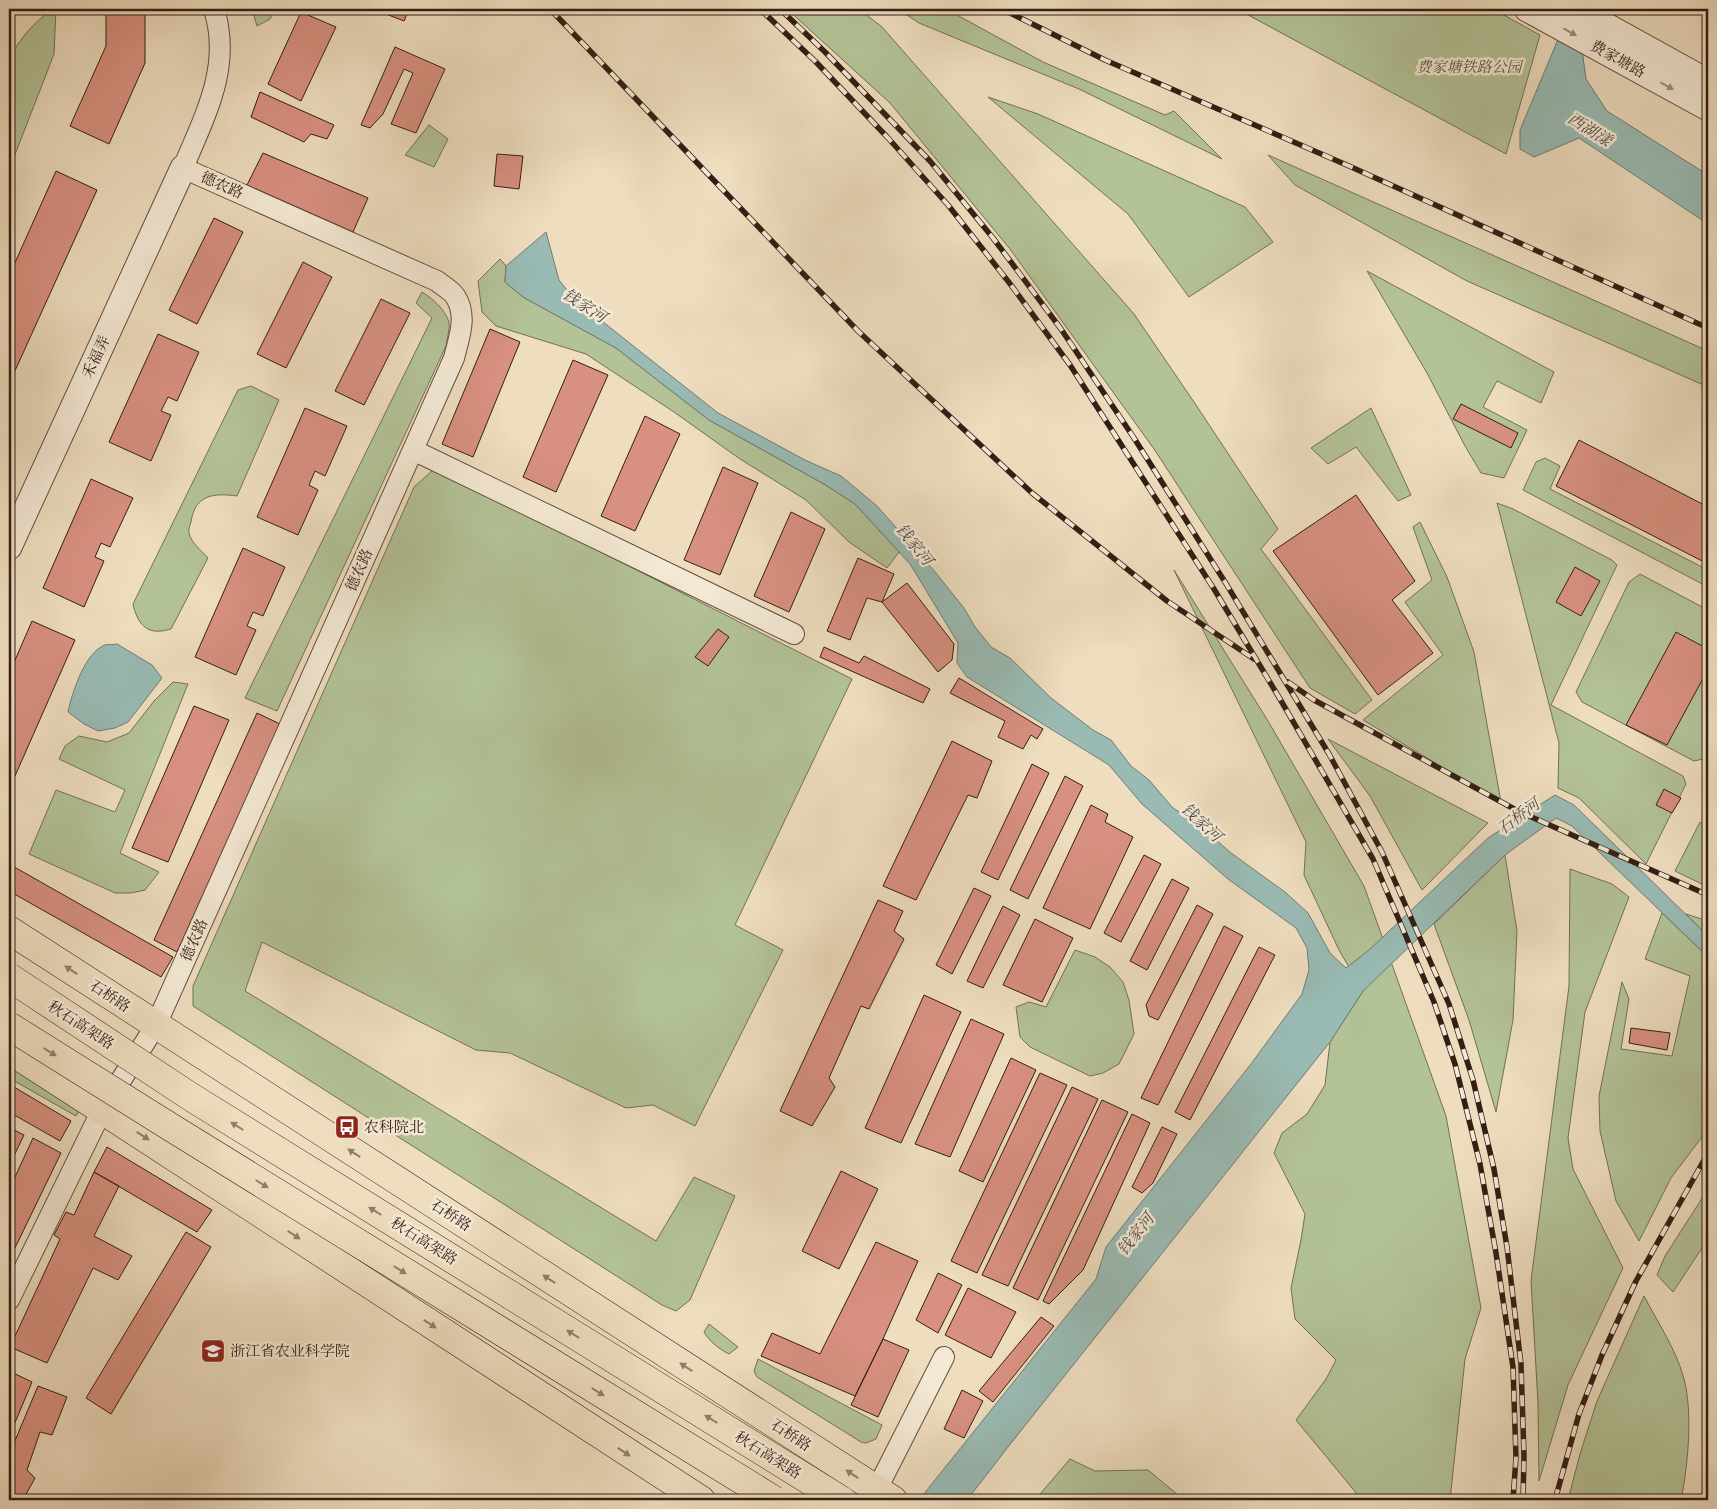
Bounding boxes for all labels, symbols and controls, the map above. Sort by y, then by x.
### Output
one-way arrow [1563,28,1577,37]
street label: 费家塘路 [1587,37,1648,81]
park label: 费家塘铁路公园 [1416,59,1523,76]
one-way arrow [1660,81,1673,90]
water label: 西湖漾 [1564,109,1616,151]
street label: 德农路 [198,169,246,202]
water label: 钱家河 [559,285,612,328]
street label: 禾福弄 [79,333,114,381]
water label: 钱家河 [892,520,938,571]
street label: 德农路 [343,546,376,594]
water label: 石桥河 [1494,793,1546,838]
water label: 钱家河 [1178,800,1227,848]
street label: 德农路 [178,916,211,964]
one-way arrow [64,966,78,975]
street label: 石桥路 [86,977,133,1016]
street label: 秋石高架路 [45,998,117,1053]
one-way arrow [43,1047,57,1056]
bus stop icon: 农科院北 [334,1114,360,1140]
place label: 农科院北 [364,1119,424,1136]
one-way arrow [230,1121,243,1130]
one-way arrow [136,1131,150,1141]
one-way arrow [347,1148,361,1158]
one-way arrow [255,1180,269,1189]
street label: 石桥路 [427,1196,474,1235]
one-way arrow [368,1207,382,1216]
water label: 钱家河 [1114,1208,1159,1259]
street label: 秋石高架路 [387,1214,460,1269]
one-way arrow [287,1230,300,1240]
one-way arrow [394,1265,407,1274]
one-way arrow [543,1274,556,1284]
one-way arrow [423,1319,436,1329]
one-way arrow [566,1329,579,1338]
school or university icon: 浙江省农业科学院 [200,1338,226,1364]
place label: 浙江省农业科学院 [230,1343,350,1360]
one-way arrow [679,1362,693,1372]
one-way arrow [591,1387,605,1396]
one-way arrow [704,1415,717,1424]
street label: 石桥路 [767,1416,814,1455]
street label: 秋石高架路 [731,1428,804,1483]
one-way arrow [617,1447,631,1456]
one-way arrow [845,1469,858,1479]

